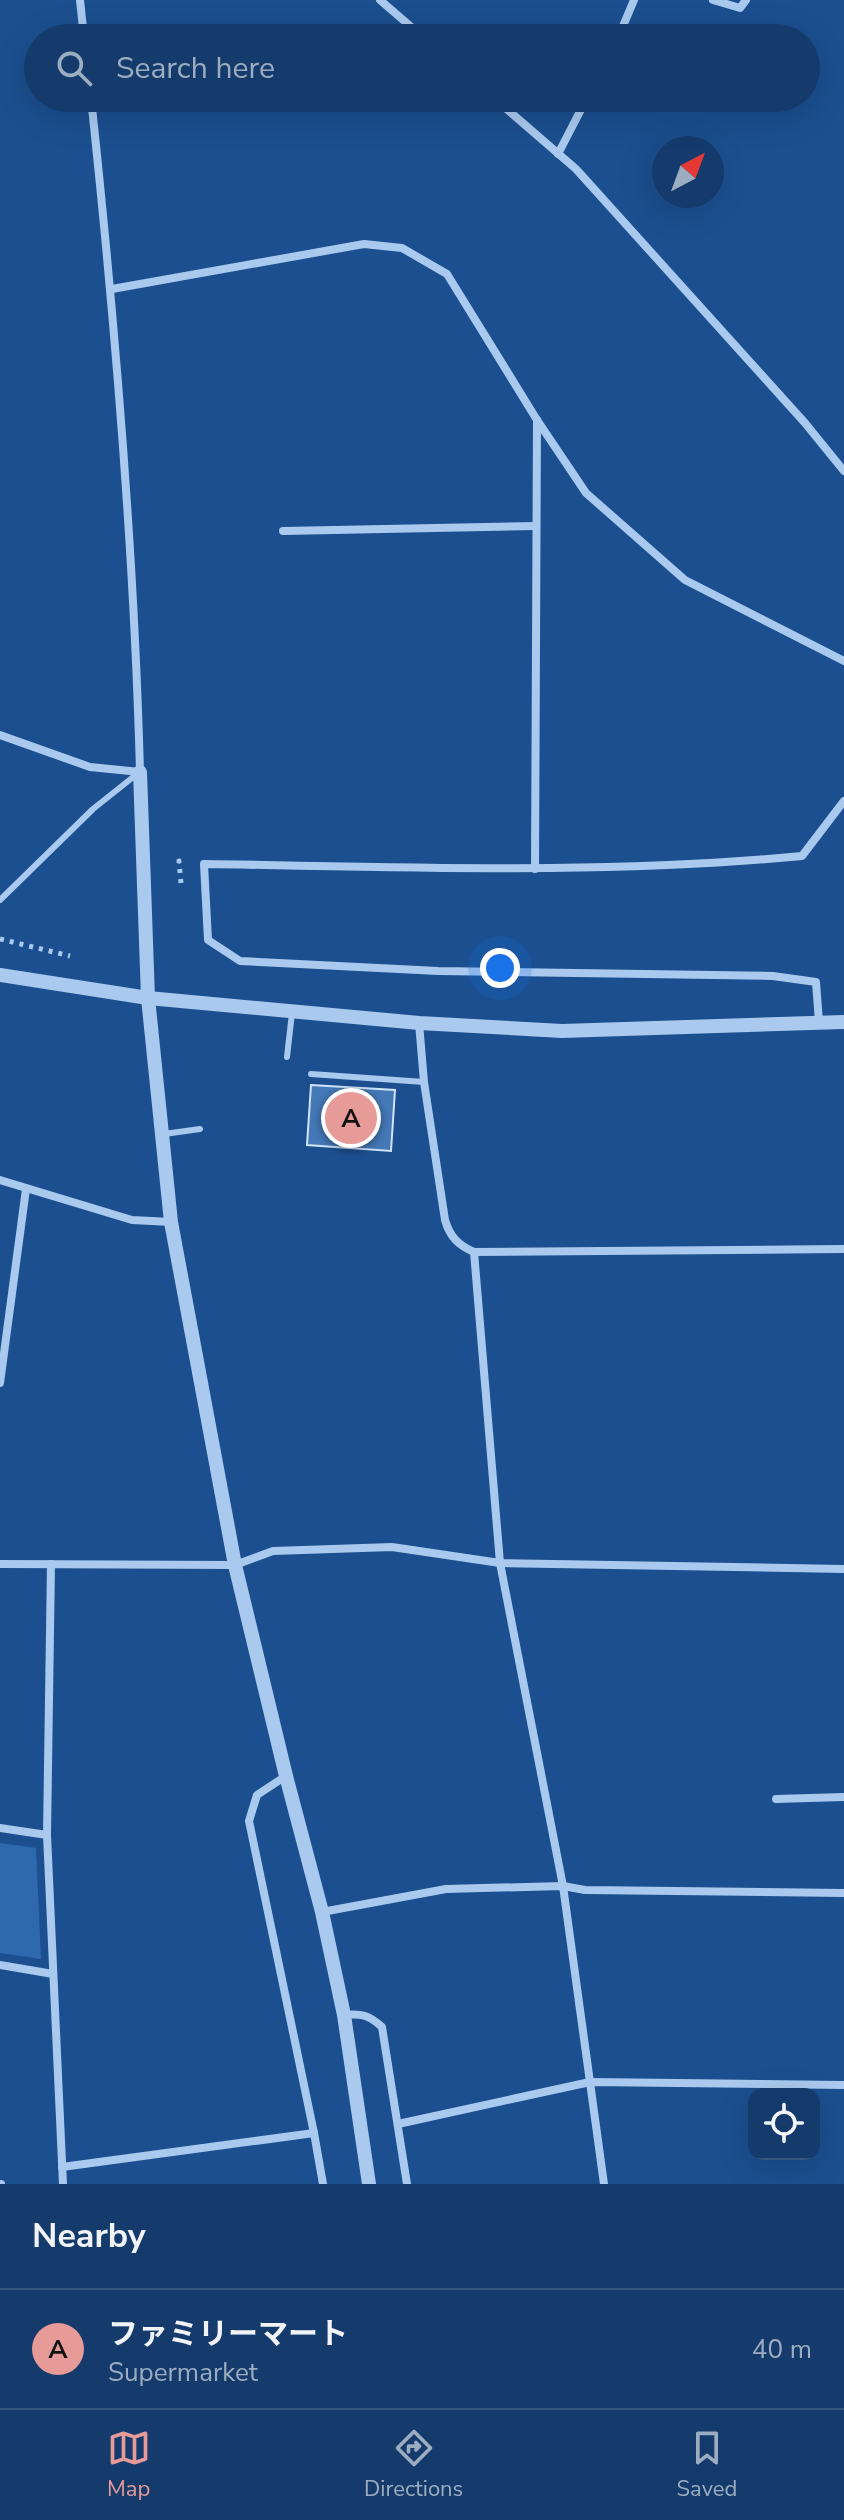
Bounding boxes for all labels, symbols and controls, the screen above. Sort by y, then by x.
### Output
search box [24,24,820,112]
icon: search [52,46,96,90]
text: Search here [116,48,275,89]
north arrow [652,136,724,208]
your location [480,948,520,988]
pin: A [325,1088,377,1148]
map controls [748,2088,820,2160]
button: locate [748,2088,820,2160]
text: Nearby [32,2213,146,2259]
text: ファミリーマート [108,2314,348,2355]
text: A [48,2332,68,2367]
text: 40 m [752,2332,812,2367]
text: Supermarket [108,2355,258,2390]
tab: Map [107,2426,151,2504]
tab: Directions [364,2426,463,2504]
tab: Saved [677,2426,737,2504]

